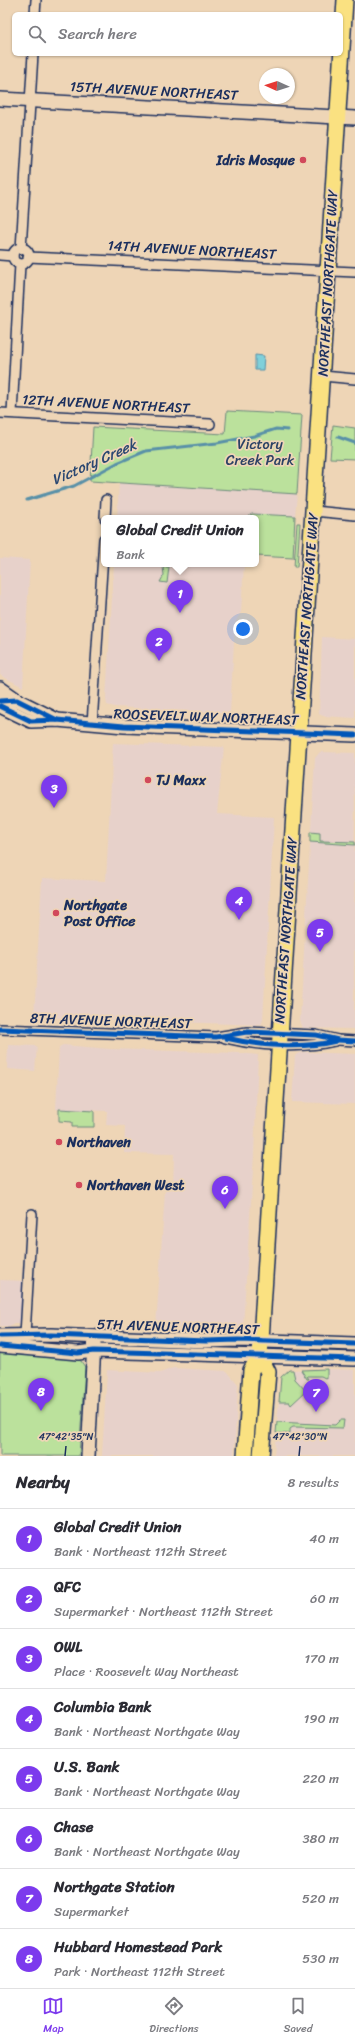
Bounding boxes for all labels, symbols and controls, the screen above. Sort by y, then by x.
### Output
search box [12,12,343,56]
text: Search here [58,21,137,47]
icon: search [26,23,48,45]
north arrow [259,68,295,104]
street label: 15TH AVENUE NORTHEAST [69,74,240,108]
place label: Idris Mosque [216,148,296,173]
marker: Idris Mosque [298,155,308,165]
street label: NORTHEAST NORTHGATE WAY [311,188,345,377]
street label: 14TH AVENUE NORTHEAST [107,233,278,267]
street label: 12TH AVENUE NORTHEAST [22,387,192,421]
water label: Victory Creek [47,431,142,492]
park label: Victory Creek Park [226,432,295,473]
street label: NORTHEAST NORTHGATE WAY [288,510,326,700]
popup [101,515,259,567]
text: Global Credit Union [116,517,244,543]
text: Bank [116,543,145,566]
pin: 1 [167,580,193,613]
your location [233,619,253,639]
pin: 2 [146,628,172,661]
street label: ROOSEVELT WAY NORTHEAST [113,701,300,733]
place label: TJ Maxx [156,768,207,793]
pin: 3 [41,775,67,808]
marker: TJ Maxx [143,775,153,785]
street label: NORTHEAST NORTHGATE WAY [267,834,305,1024]
pin: 4 [226,887,252,920]
place label: Northgate Post Office [63,893,136,934]
marker: Northgate Post Office [51,908,61,918]
pin: 5 [307,919,333,952]
street label: 8TH AVENUE NORTHEAST [30,1006,194,1036]
place label: Northaven [66,1130,131,1155]
marker: Northaven [54,1137,64,1147]
place label: Northaven West [86,1173,185,1198]
pin: 6 [212,1176,238,1209]
marker: Northaven West [74,1180,84,1190]
street label: 5TH AVENUE NORTHEAST [96,1312,261,1342]
pin: 8 [28,1378,54,1411]
pin: 7 [303,1379,329,1412]
text: 47°42'35"N [39,1428,93,1446]
text: 47°42'30"N [273,1428,328,1446]
text: Nearby [16,1467,70,1497]
text: 8 results [287,1471,339,1494]
text: Global Credit Union [54,1514,181,1540]
text: 1 [26,1527,32,1550]
text: 40 m [309,1527,339,1550]
text: Bank · Northeast 112th Street [54,1540,227,1563]
text: QFC [54,1574,81,1600]
text: 2 [25,1587,33,1610]
text: 60 m [310,1587,339,1610]
text: Supermarket · Northeast 112th Street [54,1600,273,1623]
text: OWL [54,1634,82,1660]
text: 3 [25,1647,33,1670]
text: 170 m [304,1647,339,1670]
text: Place · Roosevelt Way Northeast [54,1660,239,1683]
text: Columbia Bank [54,1694,151,1720]
text: 4 [25,1707,33,1730]
text: 190 m [304,1707,339,1730]
text: Bank · Northeast Northgate Way [54,1720,240,1743]
text: U.S. Bank [54,1754,120,1780]
text: 5 [25,1767,33,1790]
text: 220 m [302,1767,339,1790]
text: Bank · Northeast Northgate Way [54,1780,240,1803]
text: Chase [54,1814,93,1840]
text: 6 [25,1827,33,1850]
text: 380 m [302,1827,339,1850]
text: Bank · Northeast Northgate Way [54,1840,240,1863]
text: Northgate Station [54,1874,175,1900]
text: 7 [25,1887,33,1910]
text: 520 m [302,1887,339,1910]
text: Supermarket [54,1900,129,1923]
text: Hubbard Homestead Park [54,1934,222,1960]
text: 8 [25,1947,33,1970]
text: 530 m [302,1947,339,1970]
text: Park · Northeast 112th Street [54,1960,225,1983]
tab: Map [42,1995,64,2038]
tab: Directions [149,1995,199,2038]
tab: Saved [284,1995,313,2038]

